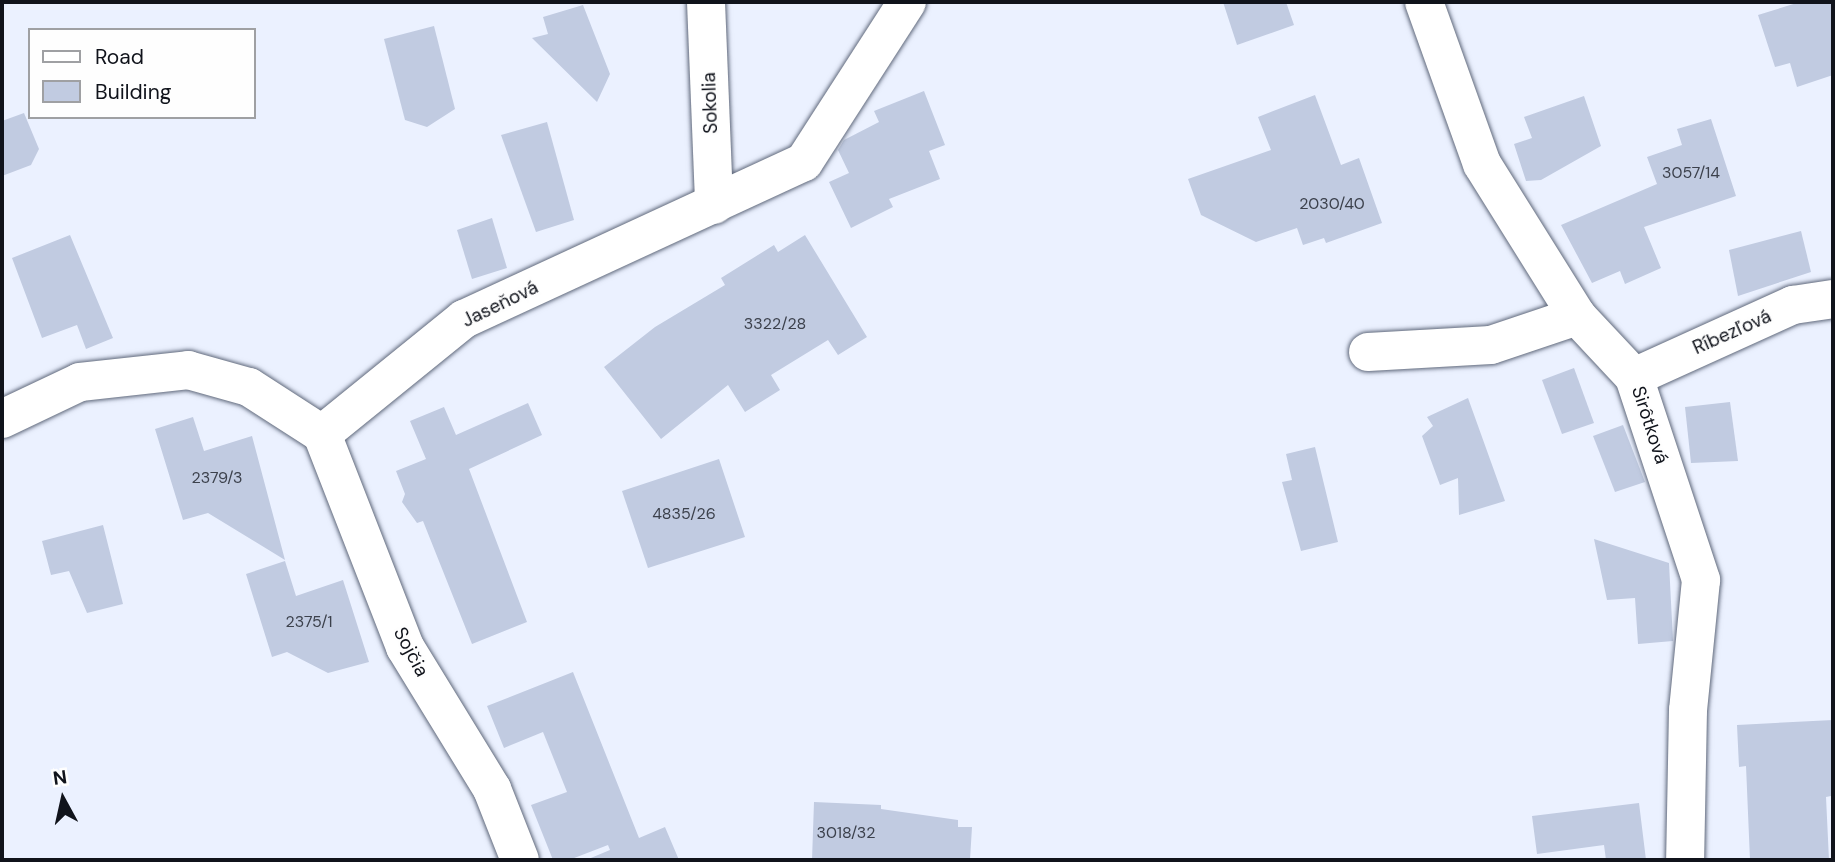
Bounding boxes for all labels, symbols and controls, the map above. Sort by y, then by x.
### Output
legend [28,28,256,119]
text: Road [95,43,144,71]
street label: Sokolia [698,72,722,134]
text: Building [95,78,171,106]
house number: 3057/14 [1662,163,1720,183]
house number: 2030/40 [1299,194,1365,214]
street label: Jaseňová [458,276,542,332]
street label: Ríbezľová [1689,305,1775,359]
house number: 3322/28 [744,314,806,334]
street label: Sirôtková [1627,383,1673,467]
house number: 2379/3 [192,468,242,488]
house number: 4835/26 [652,504,716,524]
house number: 2375/1 [285,612,333,632]
street label: Sojčia [389,623,433,681]
north arrow [28,764,98,834]
text: N [51,764,69,791]
house number: 3018/32 [817,823,875,843]

